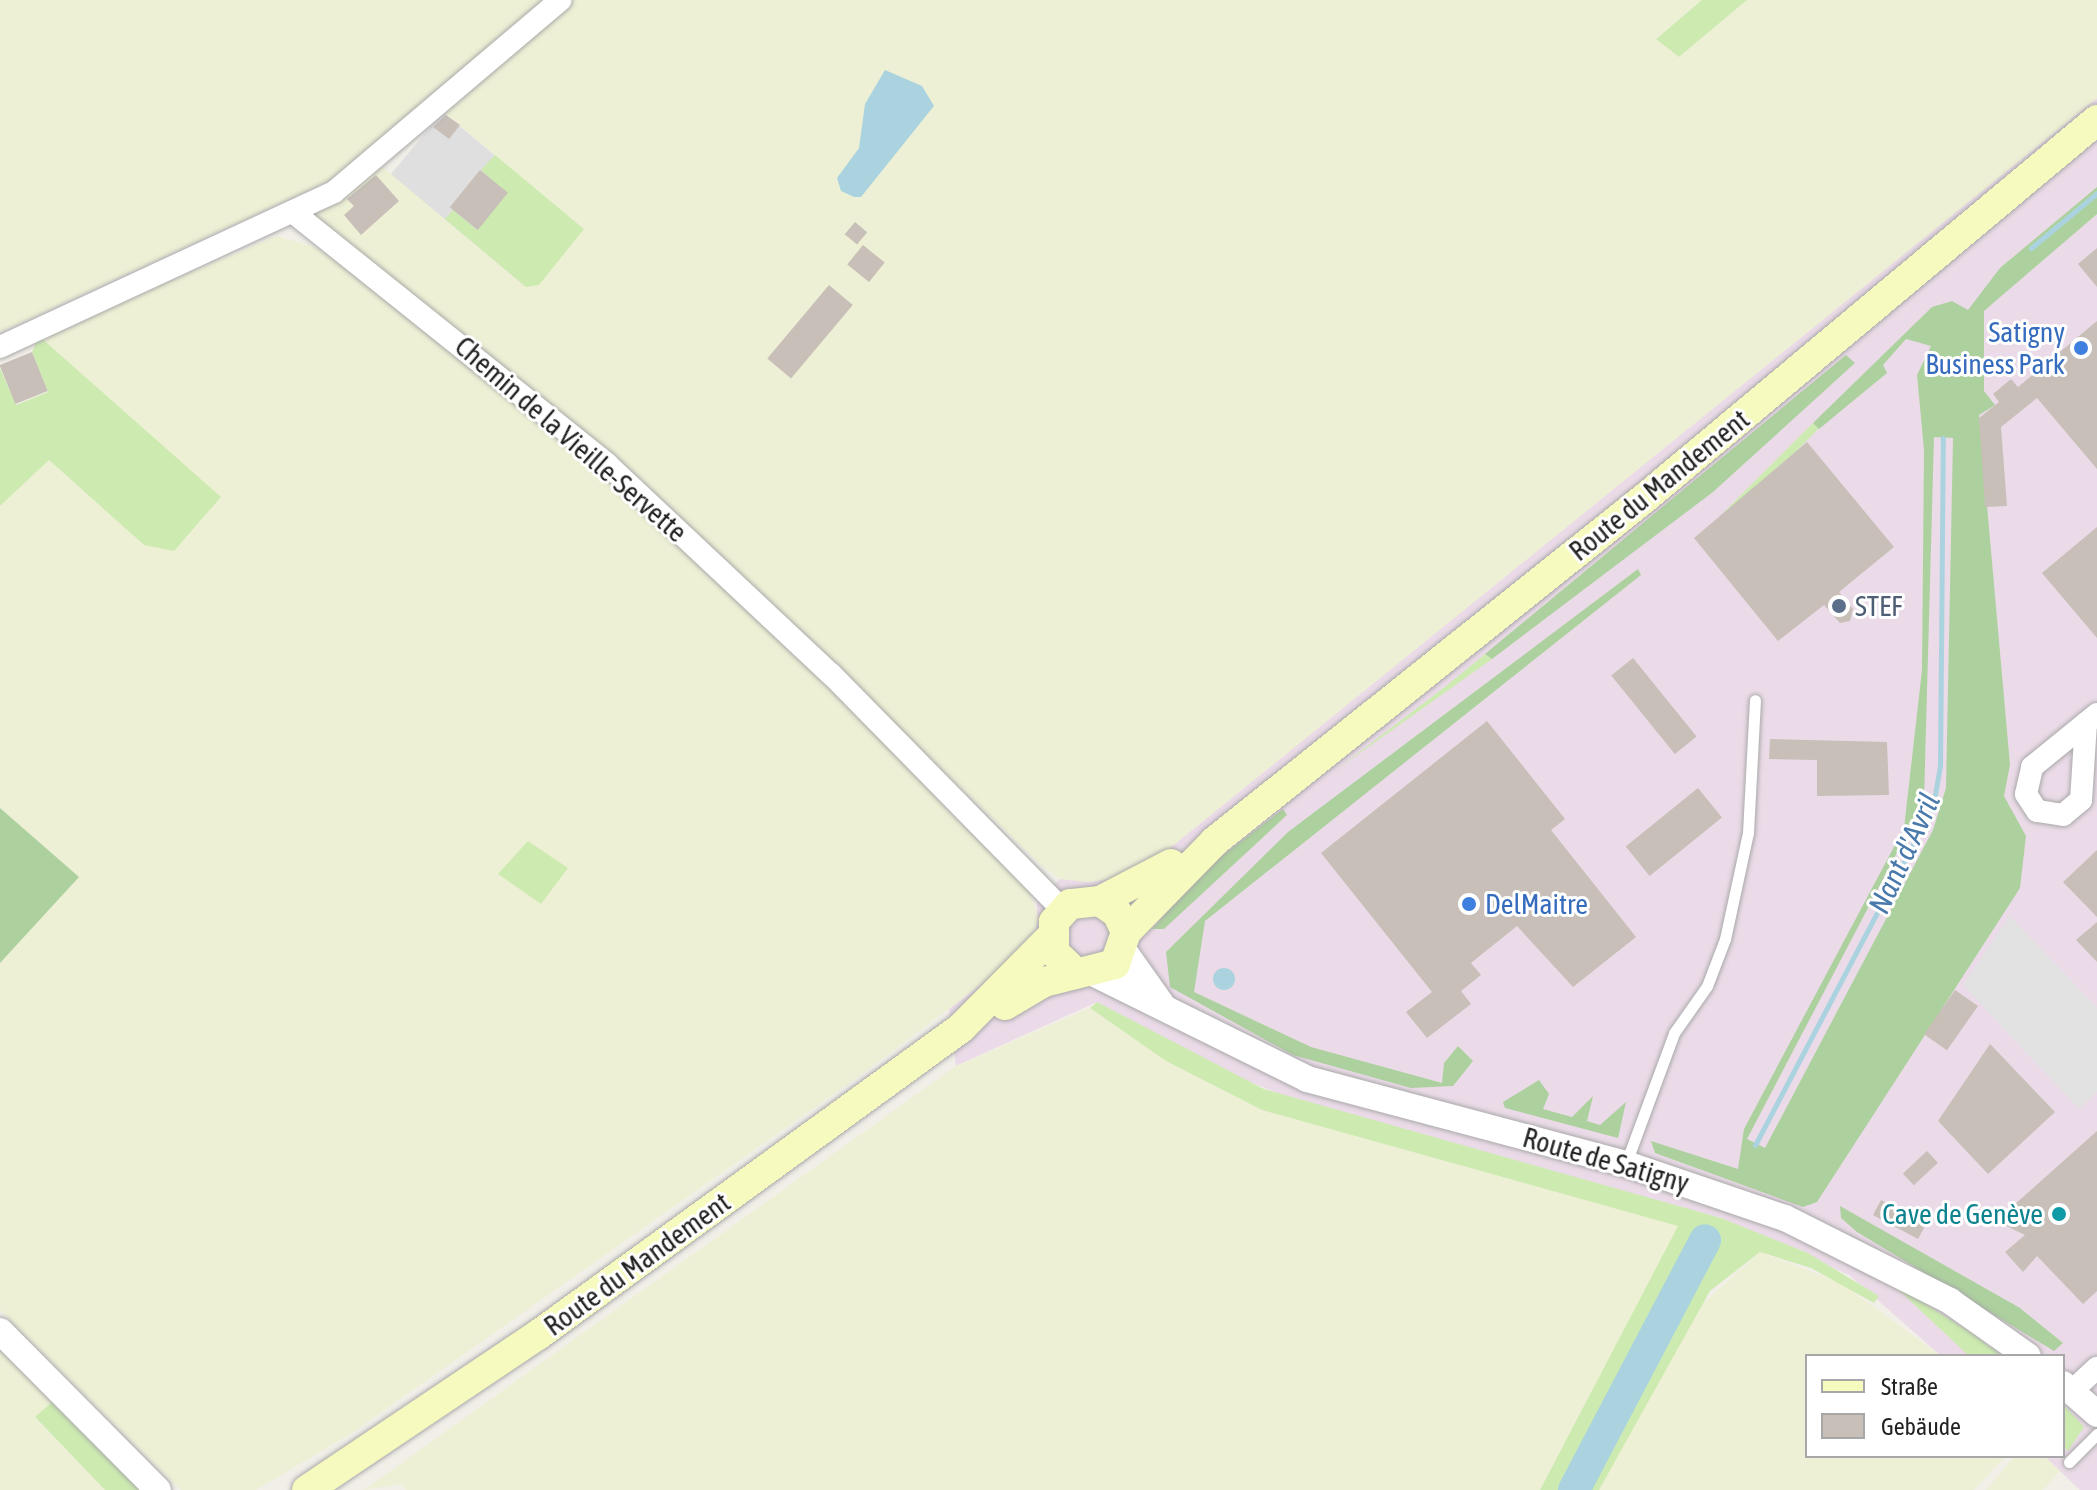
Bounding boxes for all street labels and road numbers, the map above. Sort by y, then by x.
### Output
street label: Chemin de la Vieille-Servette [448,329,694,549]
street label: Route du Mandement [1562,402,1756,568]
street label: Route de Satigny [1519,1120,1693,1200]
street label: Route du Mandement [538,1185,736,1343]

